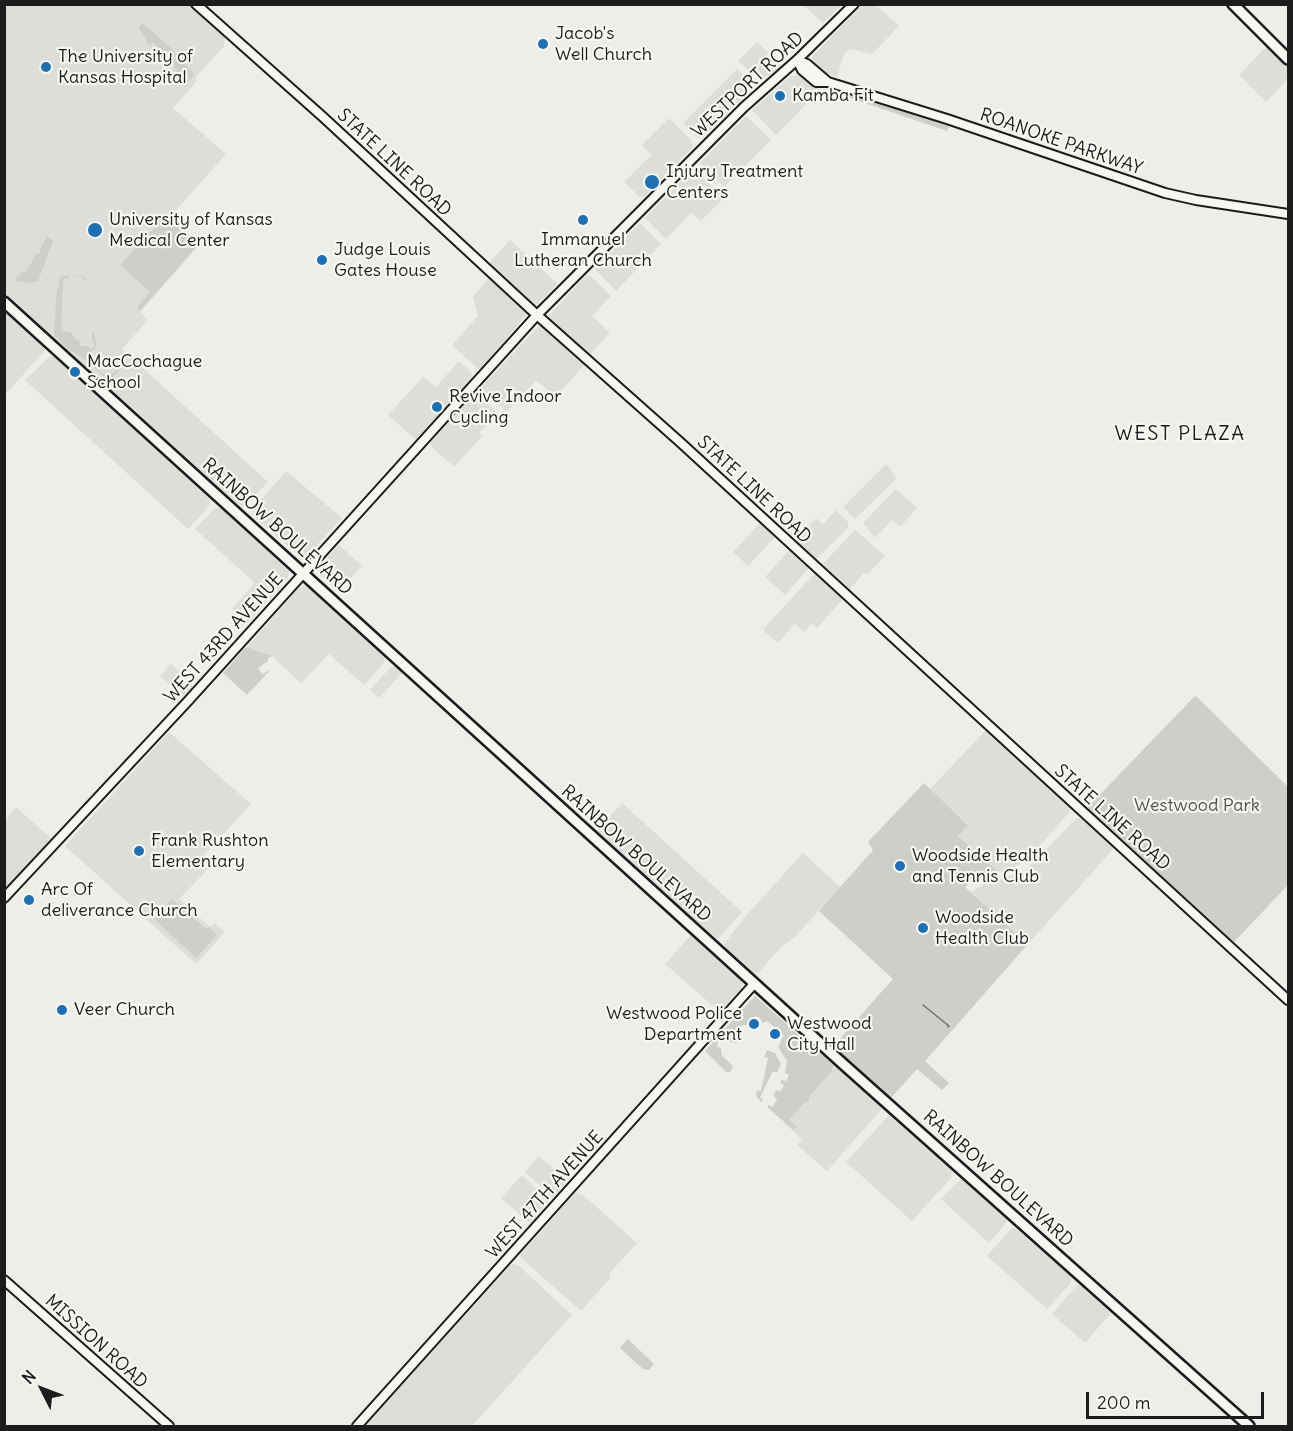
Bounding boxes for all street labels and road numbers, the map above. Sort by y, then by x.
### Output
street label: WESTPORT ROAD [687,28,809,142]
street label: ROANOKE PARKWAY [977,104,1145,180]
street label: STATE LINE ROAD [332,105,456,221]
street label: STATE LINE ROAD [692,432,816,548]
street label: RAINBOW BOULEVARD [198,454,356,600]
street label: WEST 43RD AVENUE [160,568,288,708]
street label: STATE LINE ROAD [1050,760,1174,876]
street label: RAINBOW BOULEVARD [557,781,715,927]
street label: RAINBOW BOULEVARD [919,1106,1077,1252]
street label: WEST 47TH AVENUE [482,1127,608,1263]
street label: MISSION ROAD [40,1290,152,1394]

